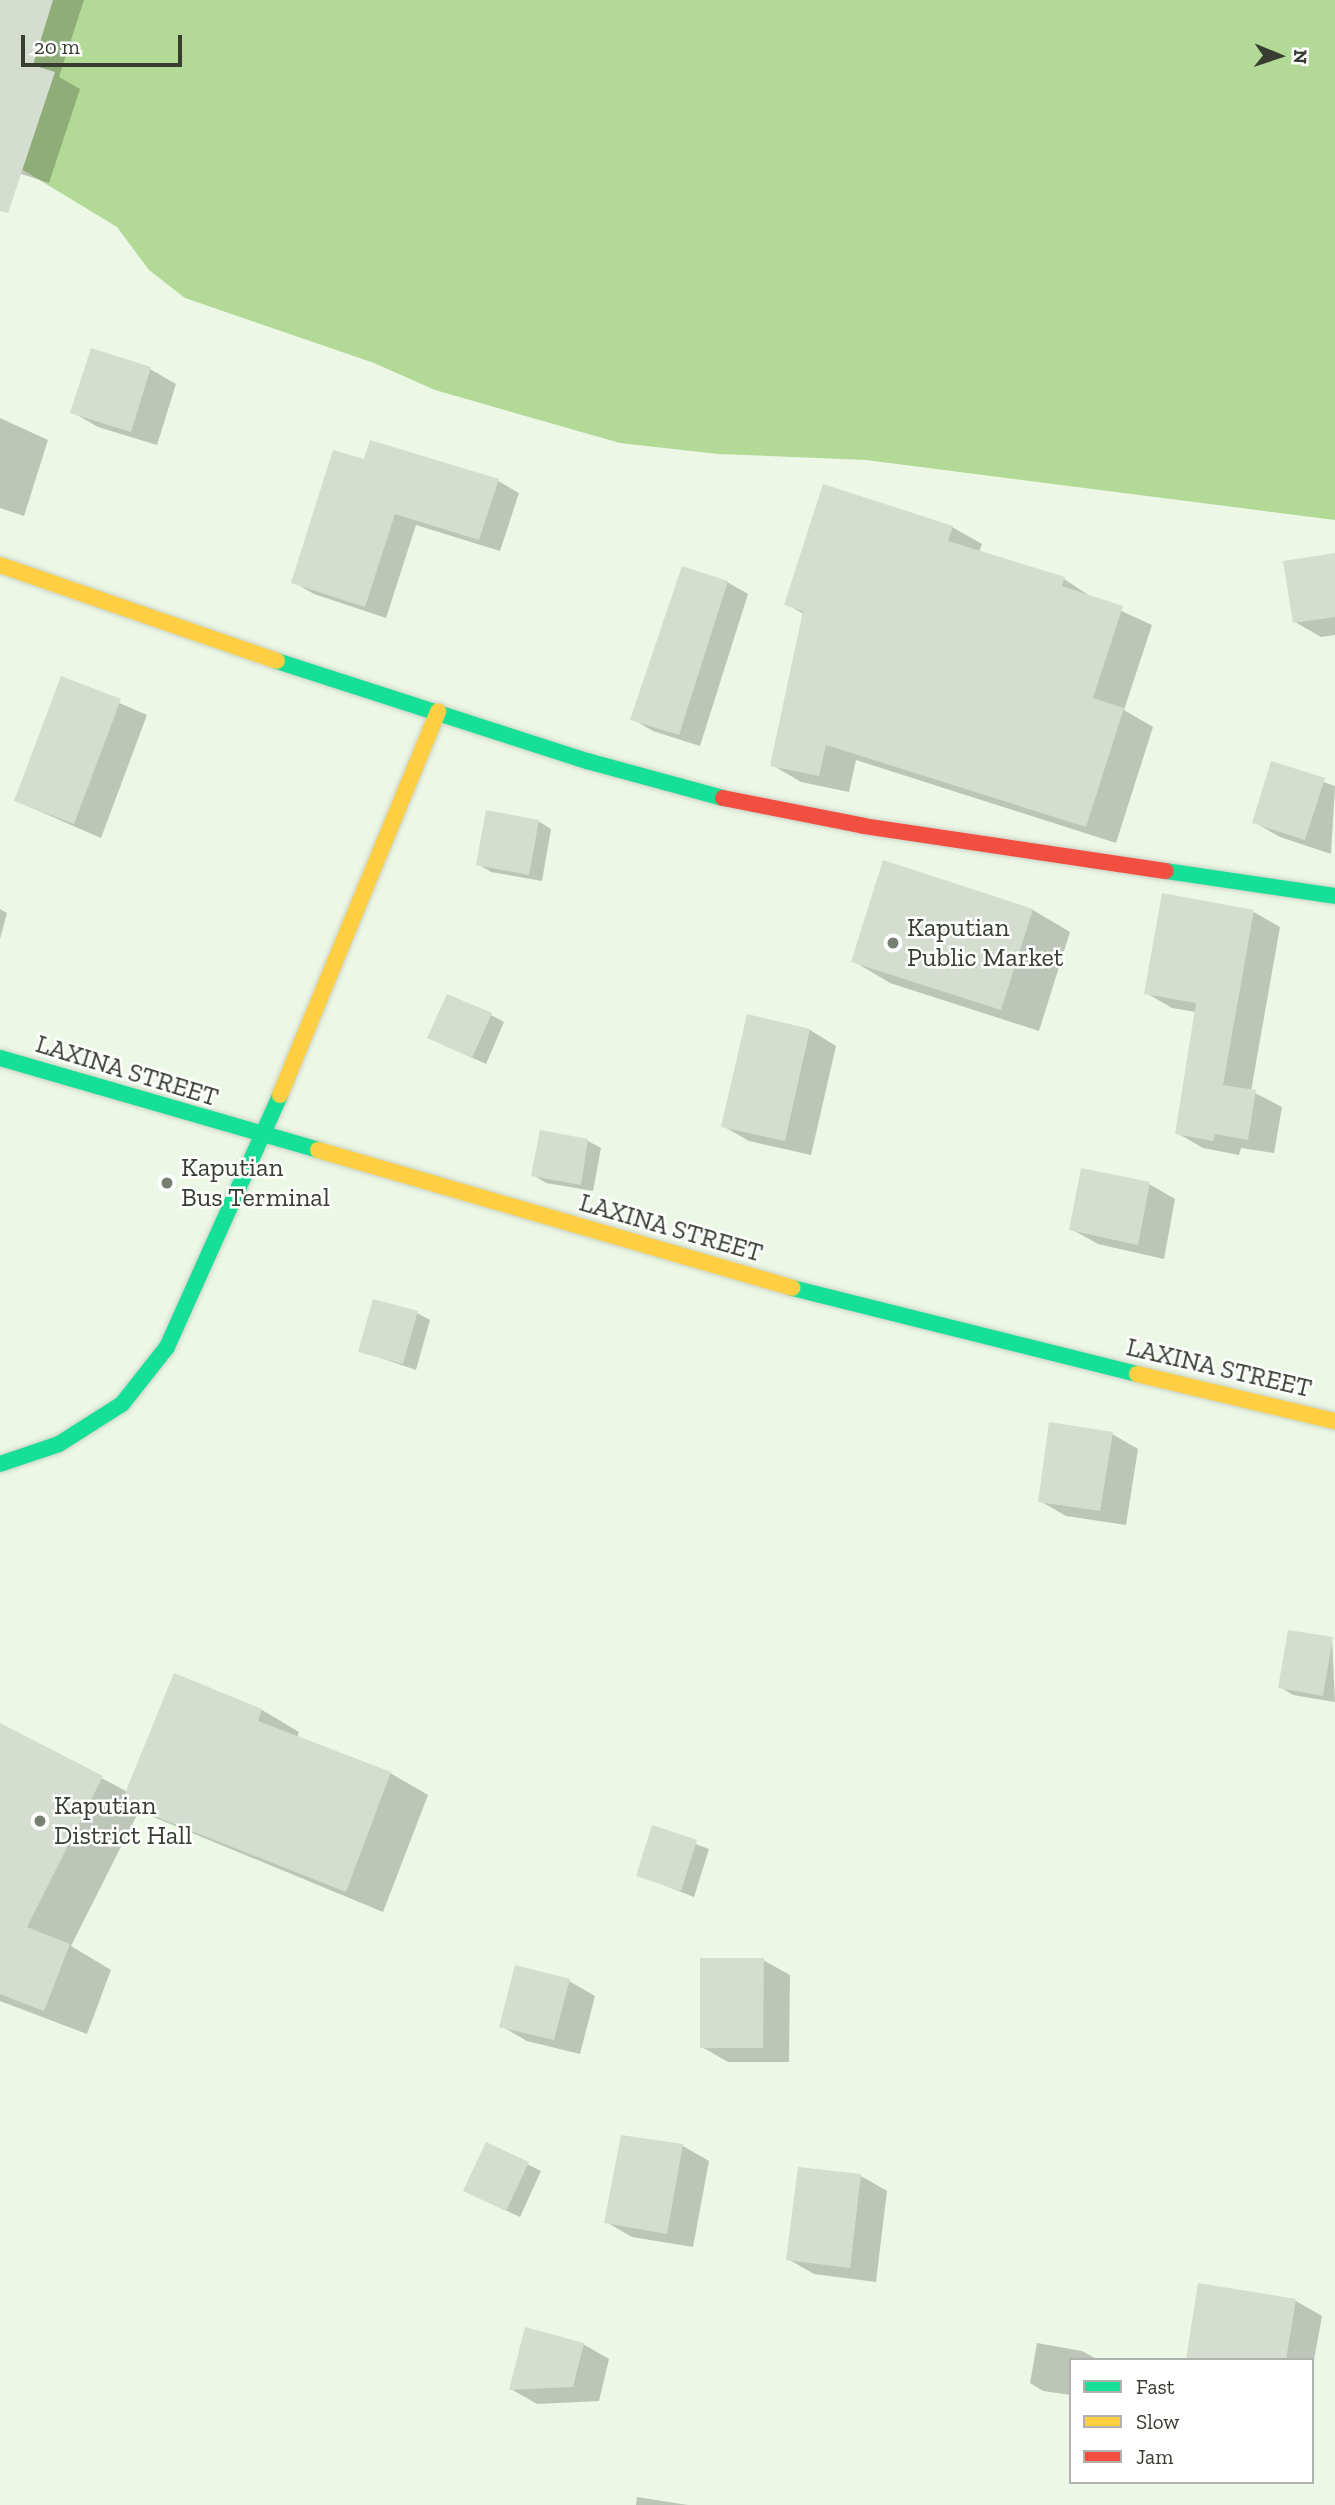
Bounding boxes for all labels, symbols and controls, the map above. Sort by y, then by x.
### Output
scale bar [24,21,186,65]
north arrow [1244,21,1314,91]
text: 20 m [34,34,80,59]
text: N [1289,49,1312,64]
place label: Kaputian Public Market [907,912,1063,974]
marker: Kaputian Public Market [885,935,901,951]
street label: LAXINA STREET [32,1028,222,1114]
place label: Kaputian Bus Terminal [181,1152,330,1214]
marker: Kaputian Bus Terminal [159,1175,175,1191]
street label: LAXINA STREET [575,1187,767,1269]
street label: LAXINA STREET [1123,1331,1315,1405]
place label: Kaputian District Hall [54,1790,192,1852]
marker: Kaputian District Hall [32,1813,48,1829]
legend [1069,2358,1314,2484]
text: Fast [1136,2374,1175,2399]
text: Slow [1136,2409,1179,2434]
text: Jam [1136,2444,1173,2469]

